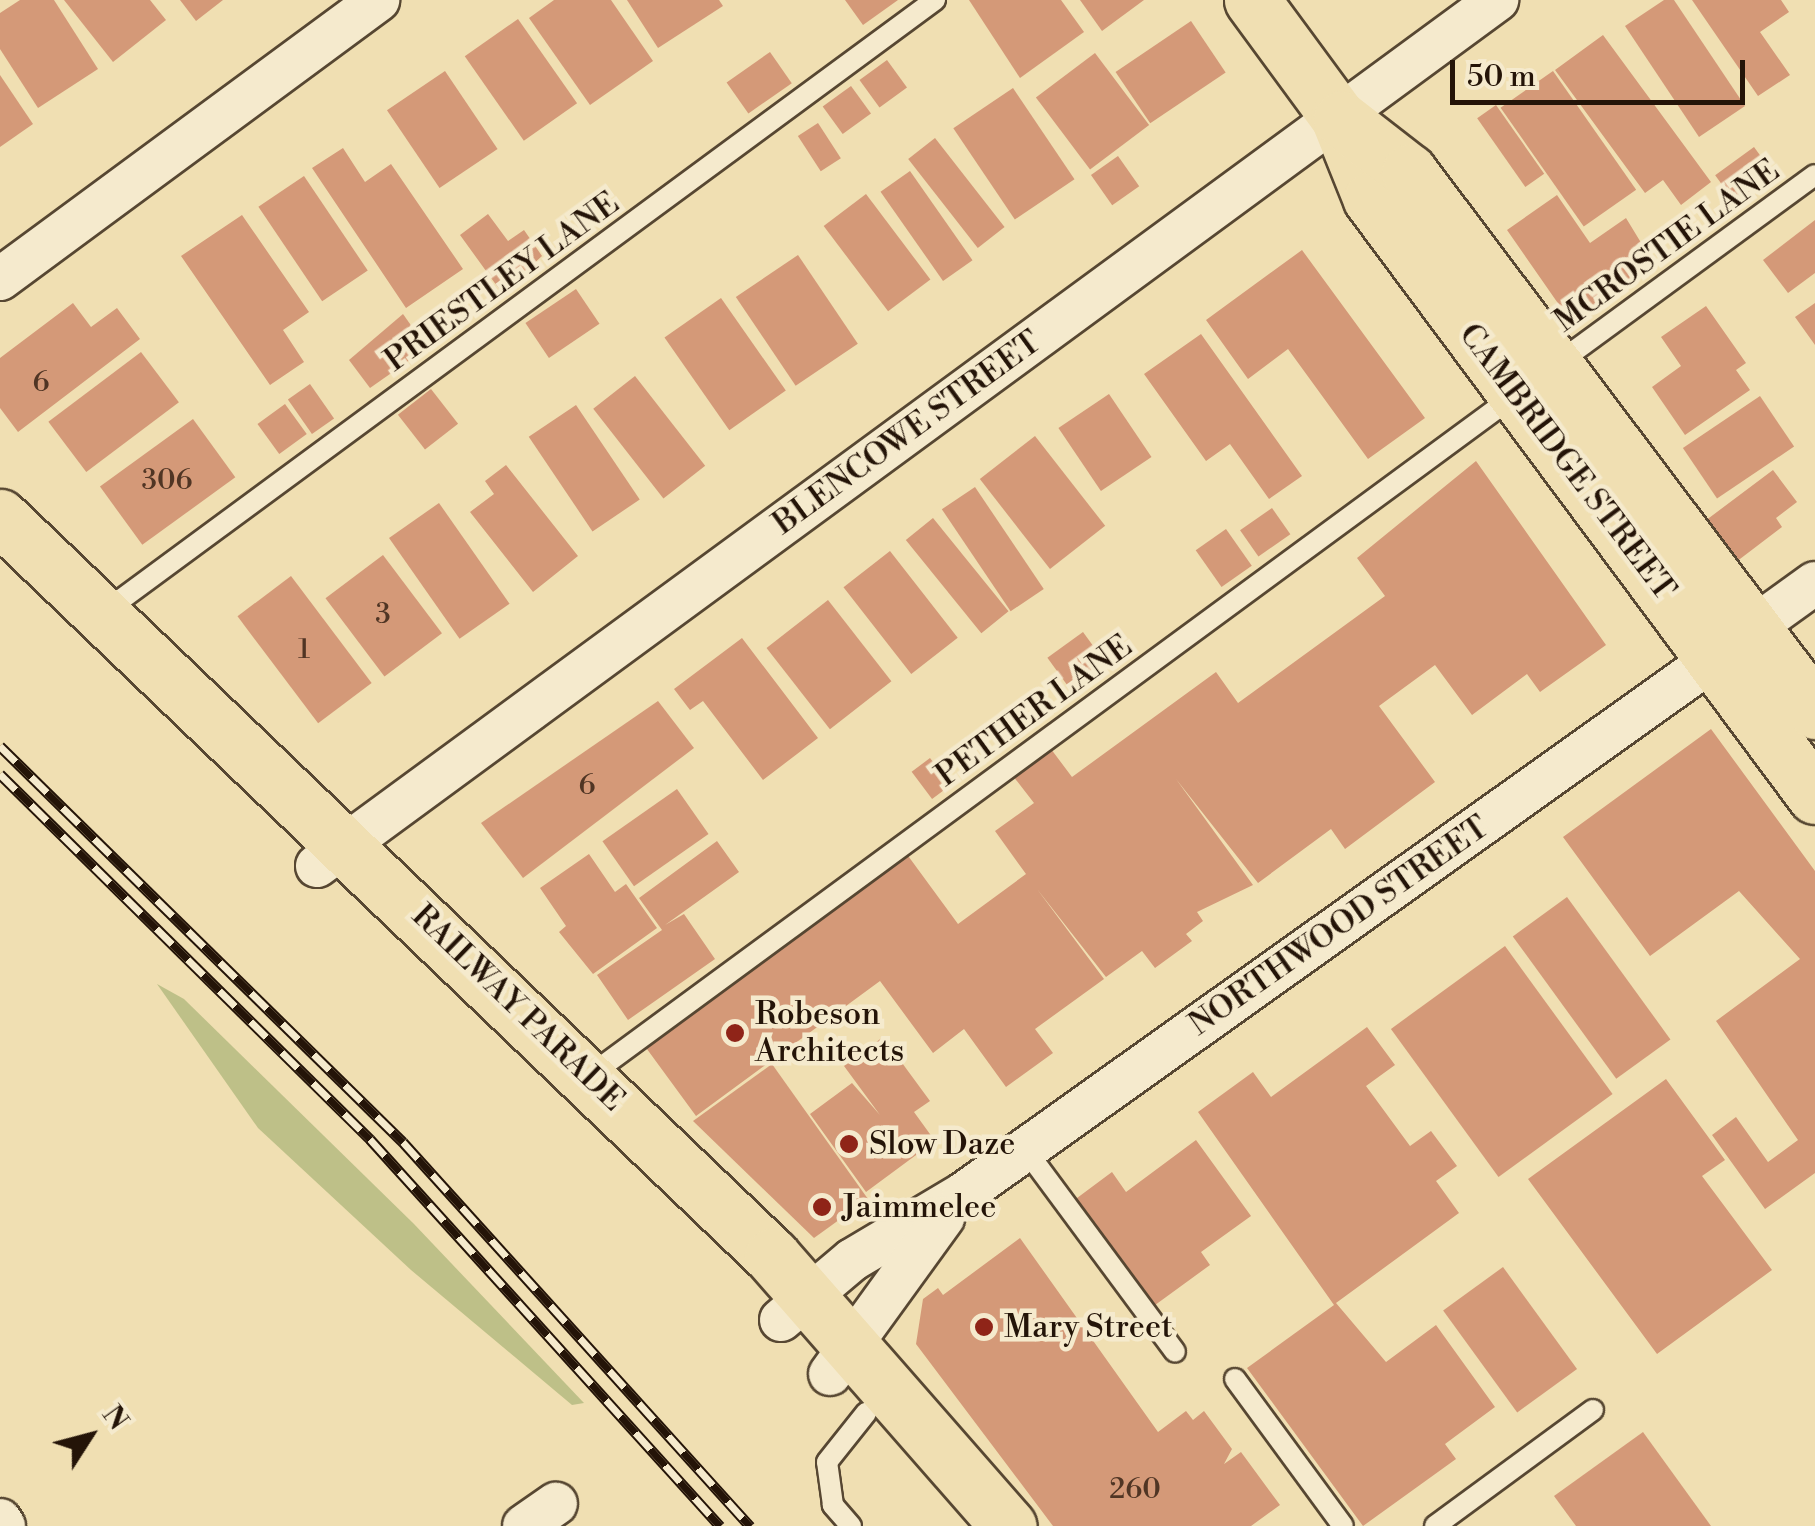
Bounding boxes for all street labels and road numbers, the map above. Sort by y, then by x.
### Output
street label: MCROSTIE LANE [1547,151,1787,341]
street label: PRIESTLEY LANE [377,184,627,380]
street label: CAMBRIDGE STREET [1451,316,1683,608]
street label: BLENCOWE STREET [766,323,1048,543]
street label: PETHER LANE [929,627,1139,795]
street label: NORTHWOOD STREET [1182,808,1496,1044]
street label: RAILWAY PARADE [404,897,632,1119]

